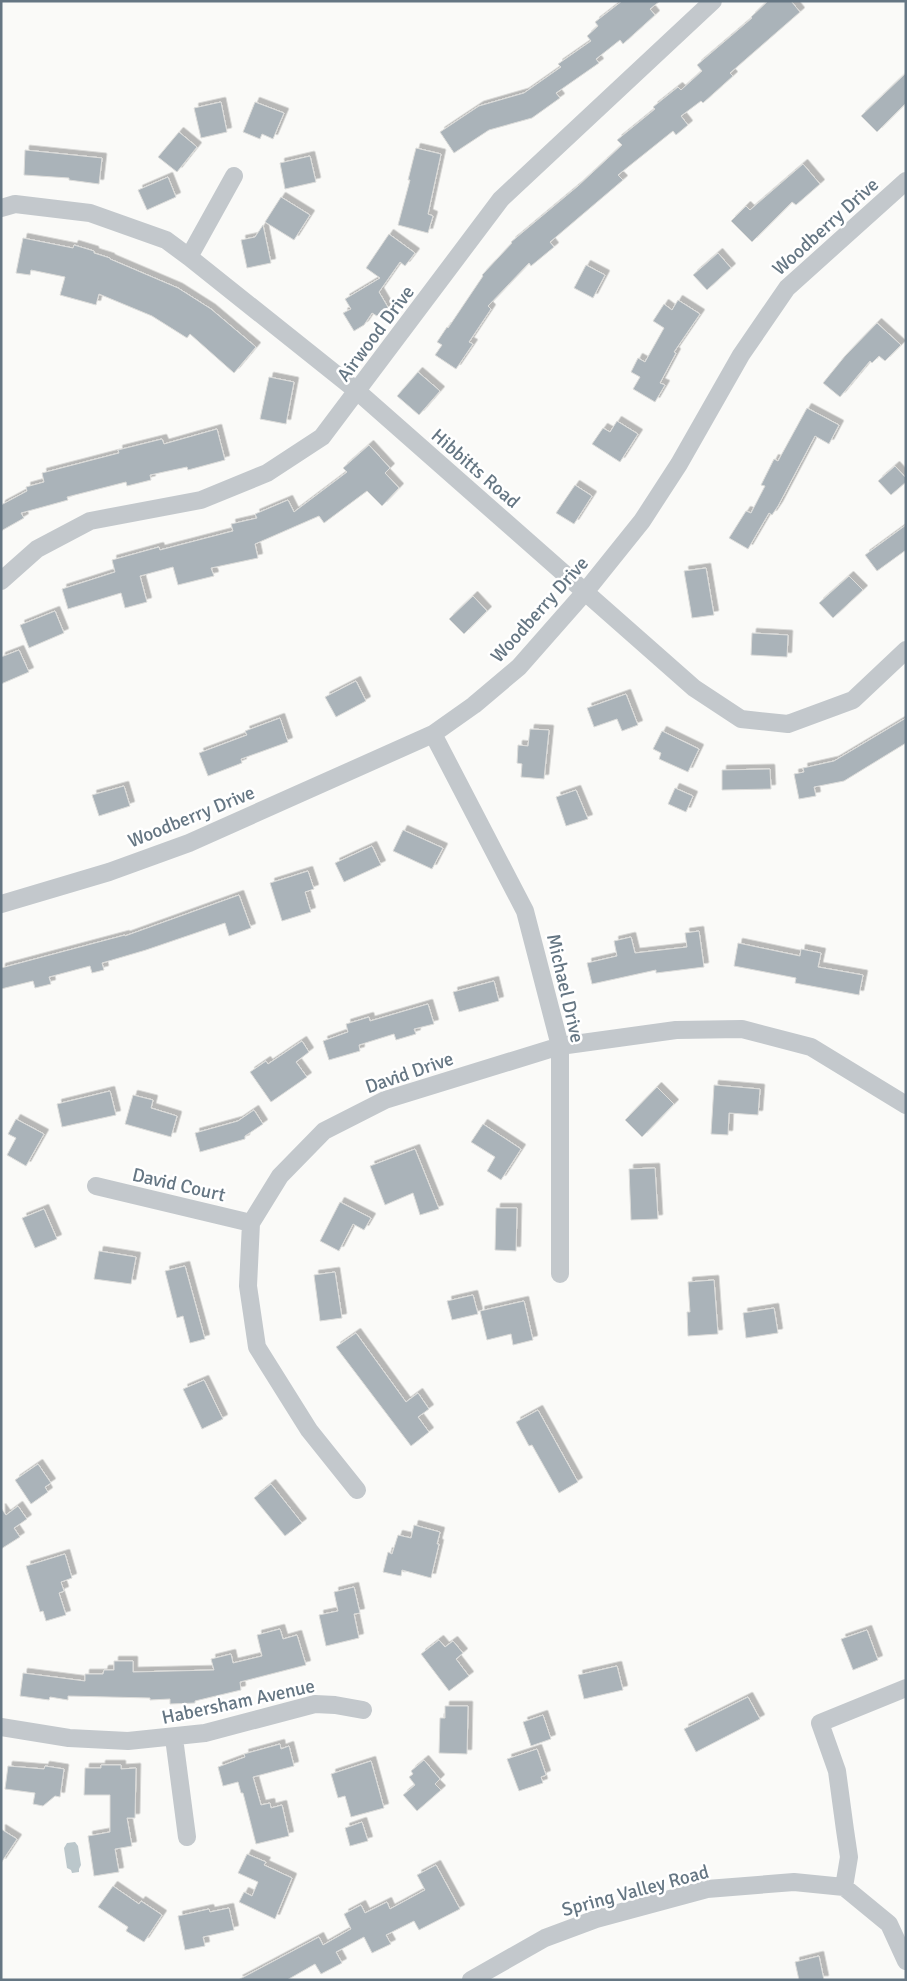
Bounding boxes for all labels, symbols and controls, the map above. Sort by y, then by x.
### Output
street label: Woodberry Drive [768,173,884,281]
street label: Airwood Drive [332,281,420,386]
street label: Hibbitts Road [426,424,525,514]
street label: Woodberry Drive [486,552,594,668]
street label: Woodberry Drive [124,781,258,853]
street label: Michael Drive [541,931,589,1045]
street label: David Drive [362,1047,457,1099]
street label: David Court [130,1163,228,1207]
street label: Habersham Avenue [159,1674,317,1730]
street label: Spring Valley Road [559,1860,711,1922]

